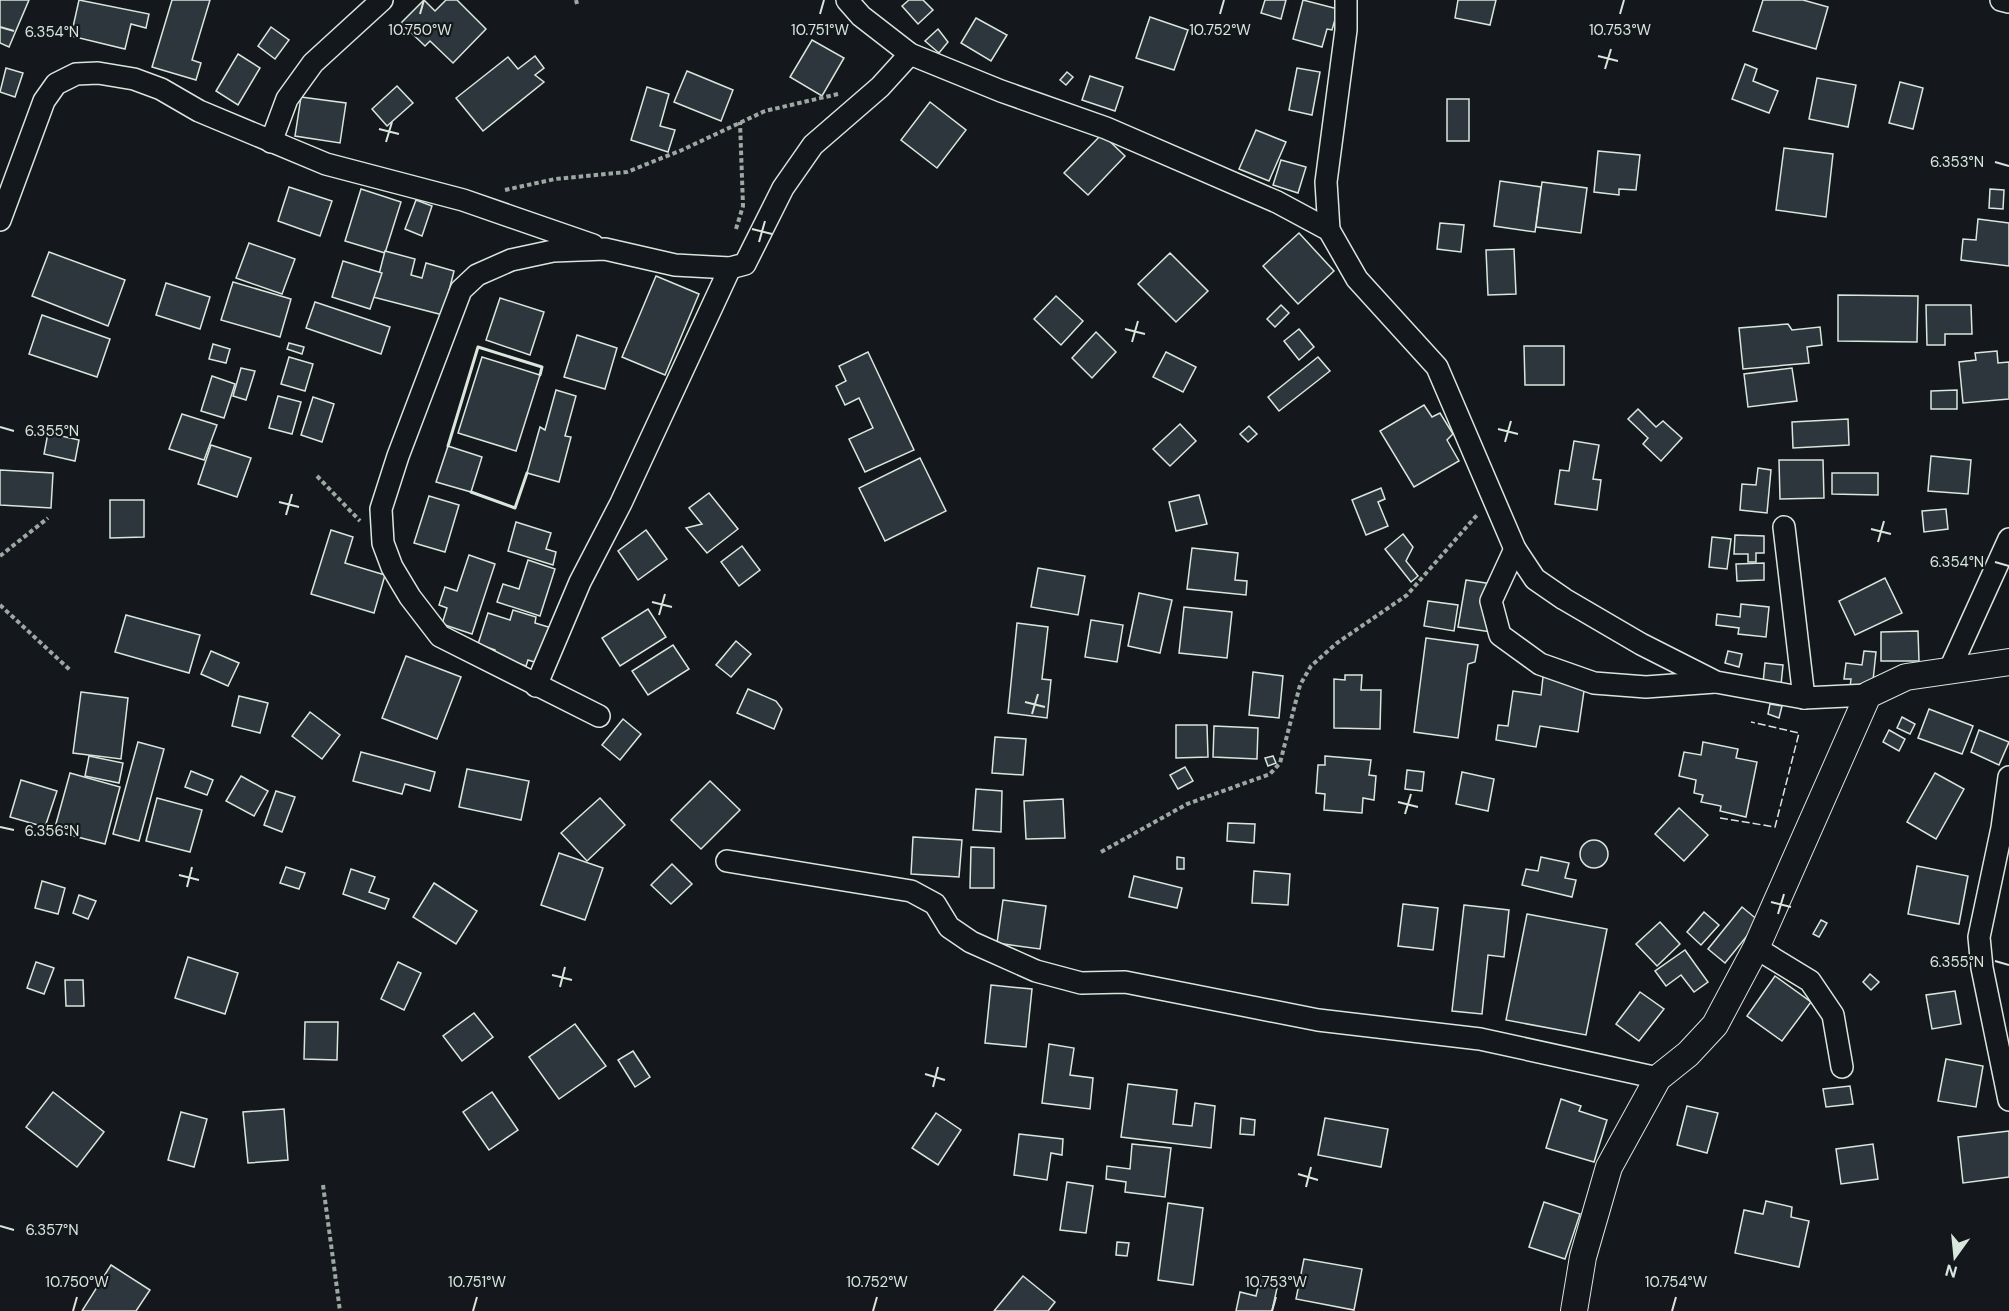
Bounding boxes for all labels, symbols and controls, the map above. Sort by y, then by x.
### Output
text: 10.750°W [388,20,452,40]
text: 10.751°W [791,20,849,40]
text: 10.752°W [1189,20,1251,40]
text: 10.753°W [1589,20,1652,40]
text: 6.354°N [25,22,79,42]
text: 6.353°N [1930,152,1984,172]
text: 6.355°N [25,421,79,441]
text: 6.354°N [1930,552,1984,572]
text: 6.356°N [25,821,79,841]
text: 6.355°N [1930,952,1984,972]
text: 6.357°N [25,1220,79,1240]
north arrow [1925,1227,1985,1287]
text: N [1943,1259,1960,1283]
text: 10.750°W [45,1272,109,1292]
text: 10.751°W [448,1272,506,1292]
text: 10.752°W [846,1272,908,1292]
text: 10.753°W [1245,1272,1308,1292]
text: 10.754°W [1645,1272,1708,1292]

